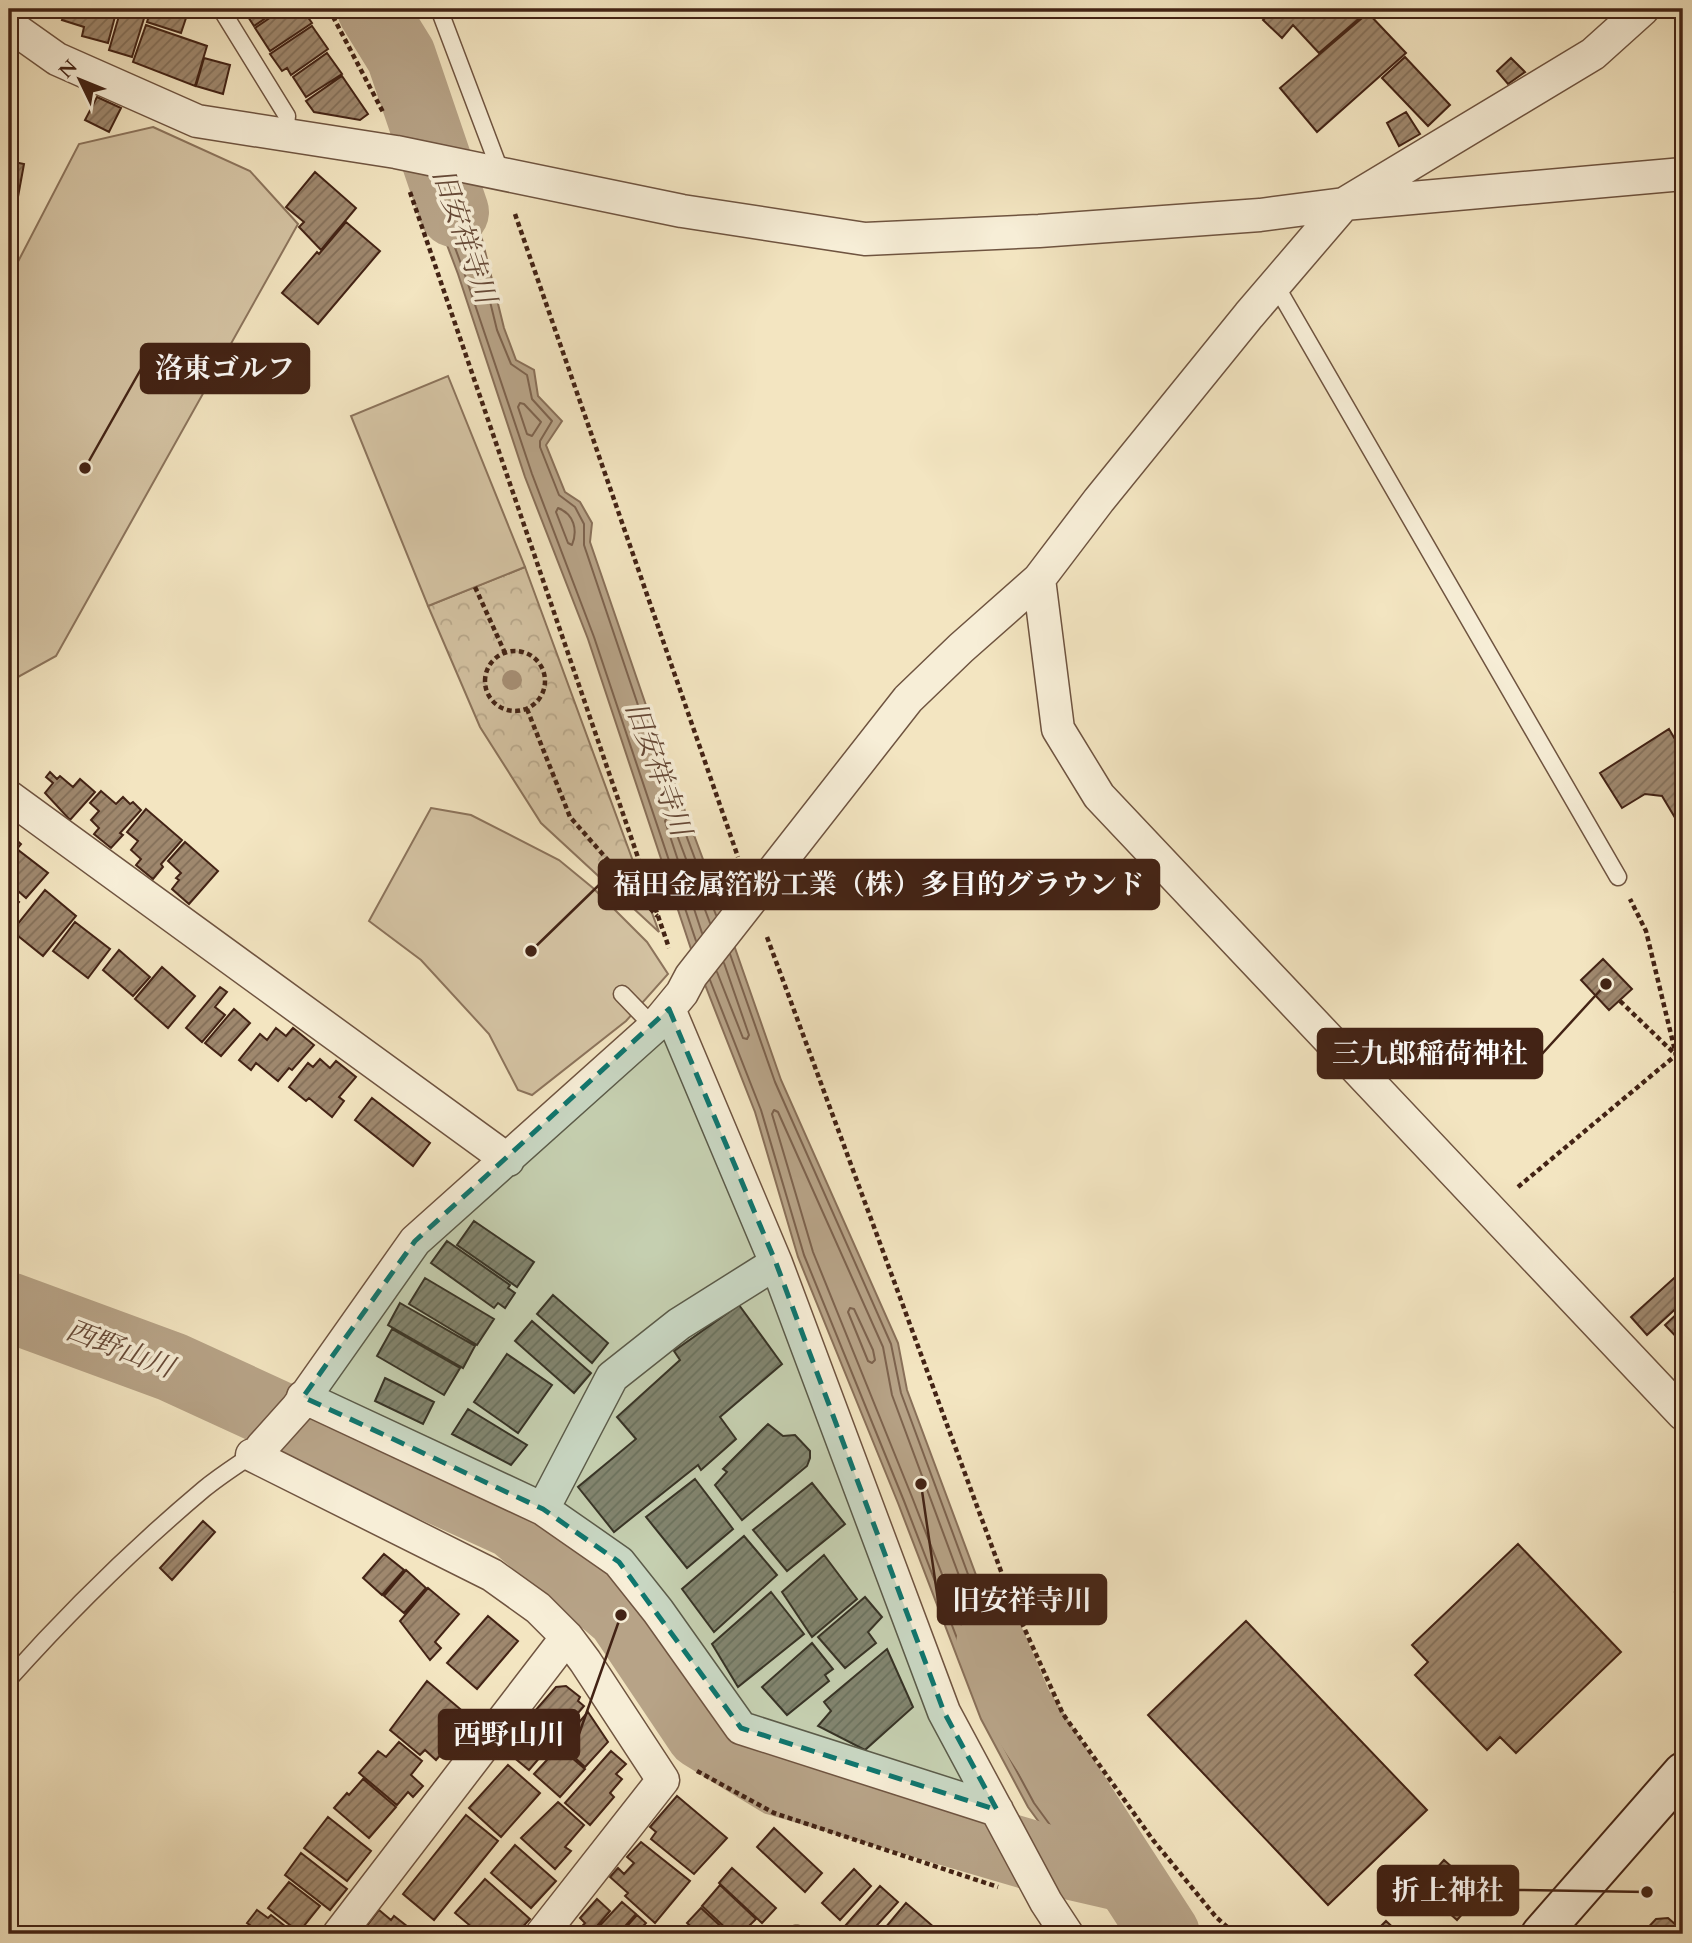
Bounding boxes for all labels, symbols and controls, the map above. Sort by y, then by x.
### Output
north arrow [46,46,116,116]
text: N [53,54,84,84]
water label: 旧安祥寺川 [423,164,506,311]
callout: 洛東ゴルフ [141,344,309,393]
text: 洛東ゴルフ [155,350,295,388]
water label: 旧安祥寺川 [616,697,701,844]
callout: 福田金属箔粉工業（株）多目的グラウンド [599,860,1159,909]
text: 福田金属箔粉工業（株）多目的グラウンド [613,866,1145,904]
callout: 三九郎稲荷神社 [1318,1029,1542,1078]
text: 三九郎稲荷神社 [1332,1035,1528,1073]
water label: 西野山川 [61,1311,182,1388]
callout: 旧安祥寺川 [938,1575,1106,1624]
text: 旧安祥寺川 [952,1582,1092,1620]
callout: 西野山川 [439,1710,579,1759]
text: 西野山川 [453,1716,565,1754]
callout: 折上神社 [1378,1866,1518,1915]
text: 折上神社 [1392,1872,1504,1910]

